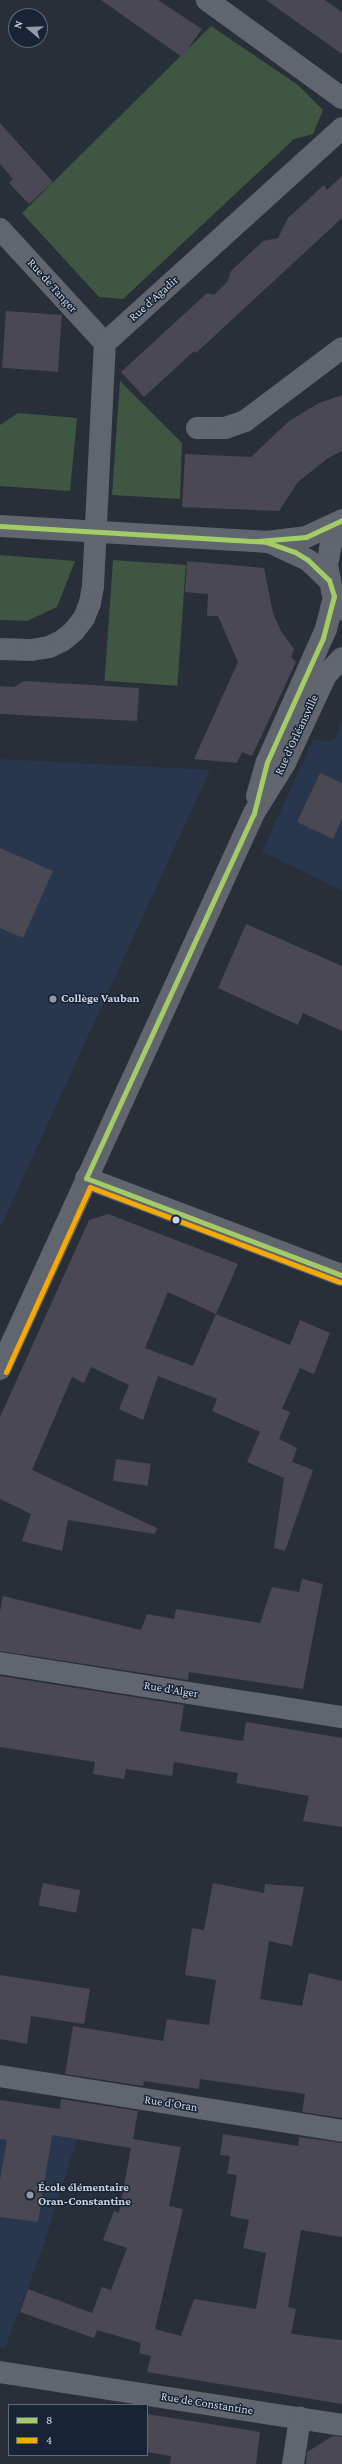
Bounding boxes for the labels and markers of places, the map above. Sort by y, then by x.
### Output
place label: Collège Vauban [61,992,139,1006]
marker: Collège Vauban [48,994,58,1004]
unlabelled marker [171,1215,181,1225]
place label: École élémentaire Oran-Constantine [38,2181,131,2209]
marker: École élémentaire Oran-Constantine [25,2190,35,2200]

